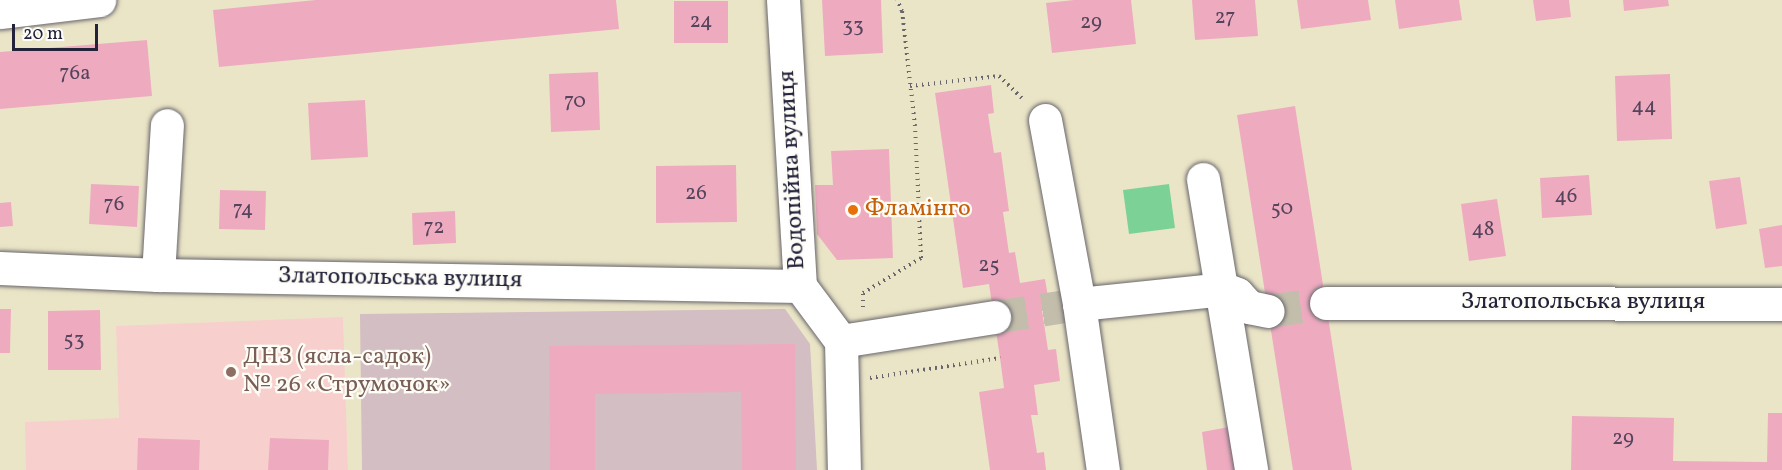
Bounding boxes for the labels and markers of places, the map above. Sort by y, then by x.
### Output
place label: Фламінго [865,196,971,224]
marker: Фламінго [846,203,860,217]
place label: ДНЗ (ясла-садок) № 26 «Струмочок» [243,344,451,400]
marker: ДНЗ (ясла-садок) № 26 «Струмочок» [224,365,238,379]

